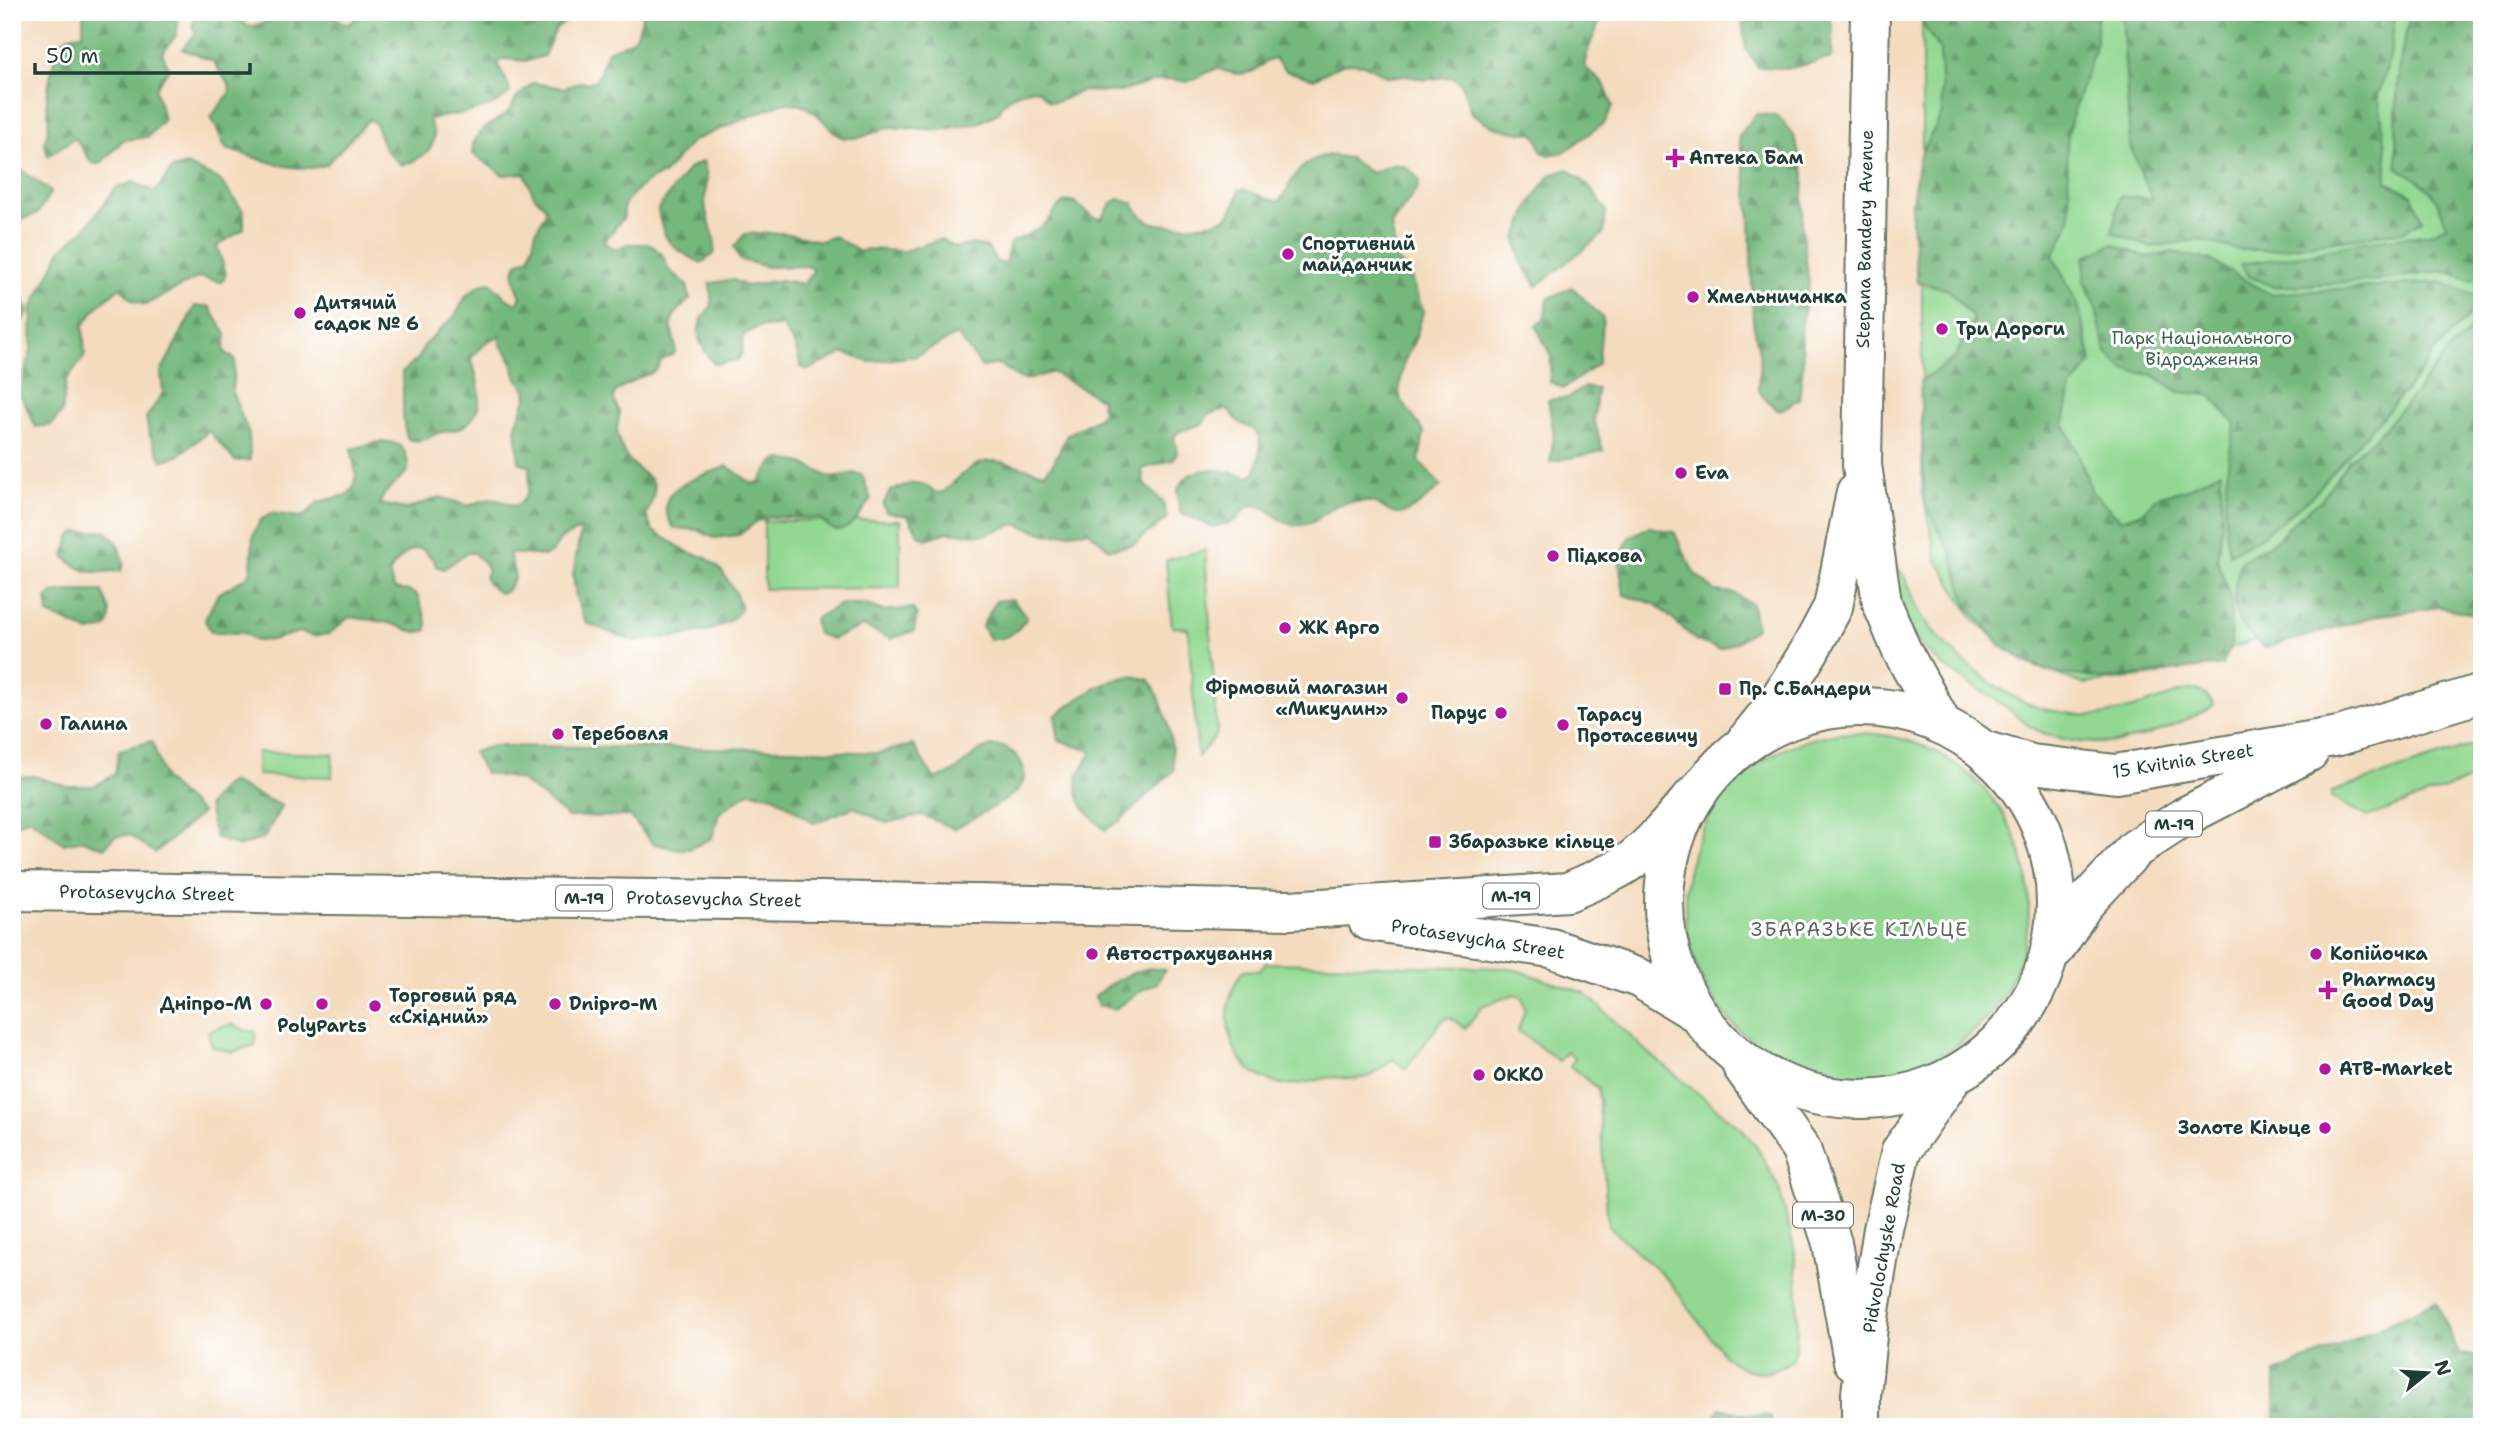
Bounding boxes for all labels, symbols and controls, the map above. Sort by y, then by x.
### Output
scale bar [35,32,250,76]
text: 50 m [46,42,99,70]
street label: Stepana Bandery Avenue [1851,130,1879,348]
place label: Аптека Бам [1689,146,1804,170]
marker: Аптека Бам [1667,150,1683,166]
place label: Спортивний майданчик [1302,232,1416,277]
marker: Спортивний майданчик [1280,246,1296,262]
place label: Хмельничанка [1707,285,1847,309]
marker: Хмельничанка [1685,289,1701,305]
place label: Дитячий садок № 6 [314,291,419,336]
marker: Дитячий садок № 6 [292,305,308,321]
place label: Три Дороги [1956,317,2066,341]
marker: Три Дороги [1934,321,1950,337]
park label: Парк Національного Відродження [2112,326,2292,371]
place label: Eva [1695,461,1730,485]
marker: Eva [1673,465,1689,481]
place label: Підкова [1567,544,1643,568]
marker: Підкова [1545,548,1561,564]
place label: ЖК Арго [1299,616,1380,640]
marker: ЖК Арго [1277,620,1293,636]
place label: Фірмовий магазин «Микулин» [1205,676,1388,721]
place label: Пр. С.Бандери [1739,677,1872,701]
marker: Пр. С.Бандери [1717,681,1733,697]
marker: Фірмовий магазин «Микулин» [1394,690,1410,706]
place label: Парус [1431,701,1487,725]
place label: Тарасу Протасевичу [1577,703,1698,748]
marker: Парус [1493,705,1509,721]
place label: Галина [60,712,128,736]
marker: Галина [38,716,54,732]
marker: Тарасу Протасевичу [1555,717,1571,733]
place label: Теребовля [572,722,669,746]
marker: Теребовля [550,726,566,742]
street label: 15 Kvitnia Street [2111,738,2255,784]
road number: М-19 [2146,811,2202,836]
place label: Збаразьке кільце [1449,830,1615,854]
marker: Збаразьке кільце [1427,834,1443,850]
street label: Protasevycha Street [59,879,235,907]
road number: М-19 [1483,884,1539,908]
road number: М-19 [556,885,612,910]
street label: Protasevycha Street [626,885,802,913]
street label: Protasevycha Street [1389,913,1567,965]
district label: ЗБАРАЗЬКЕ КІЛЬЦЕ [1751,917,1969,942]
place label: Автострахування [1106,942,1273,966]
place label: Копійочка [2330,942,2429,966]
marker: Автострахування [1084,946,1100,962]
marker: Копійочка [2308,946,2324,962]
place label: Pharmacy Good Day [2342,968,2436,1013]
marker: Pharmacy Good Day [2320,982,2336,998]
place label: Торговий ряд «Східний» [389,984,517,1029]
place label: Дніпро-М [160,992,252,1016]
place label: Dnipro-M [569,992,658,1016]
marker: Дніпро-М [258,996,274,1012]
marker: PolyParts [314,996,330,1012]
marker: Dnipro-M [547,996,563,1012]
marker: Торговий ряд «Східний» [367,998,383,1014]
place label: PolyParts [277,1014,367,1038]
place label: ATB-Market [2339,1057,2453,1081]
marker: ATB-Market [2317,1061,2333,1077]
place label: OKKO [1493,1063,1544,1087]
marker: OKKO [1471,1067,1487,1083]
place label: Золоте Кільце [2178,1116,2311,1140]
marker: Золоте Кільце [2317,1120,2333,1136]
street label: Pidvolochyske Road [1857,1161,1911,1335]
road number: М-30 [1793,1203,1853,1228]
north arrow [2392,1338,2462,1408]
text: N [2428,1357,2457,1379]

